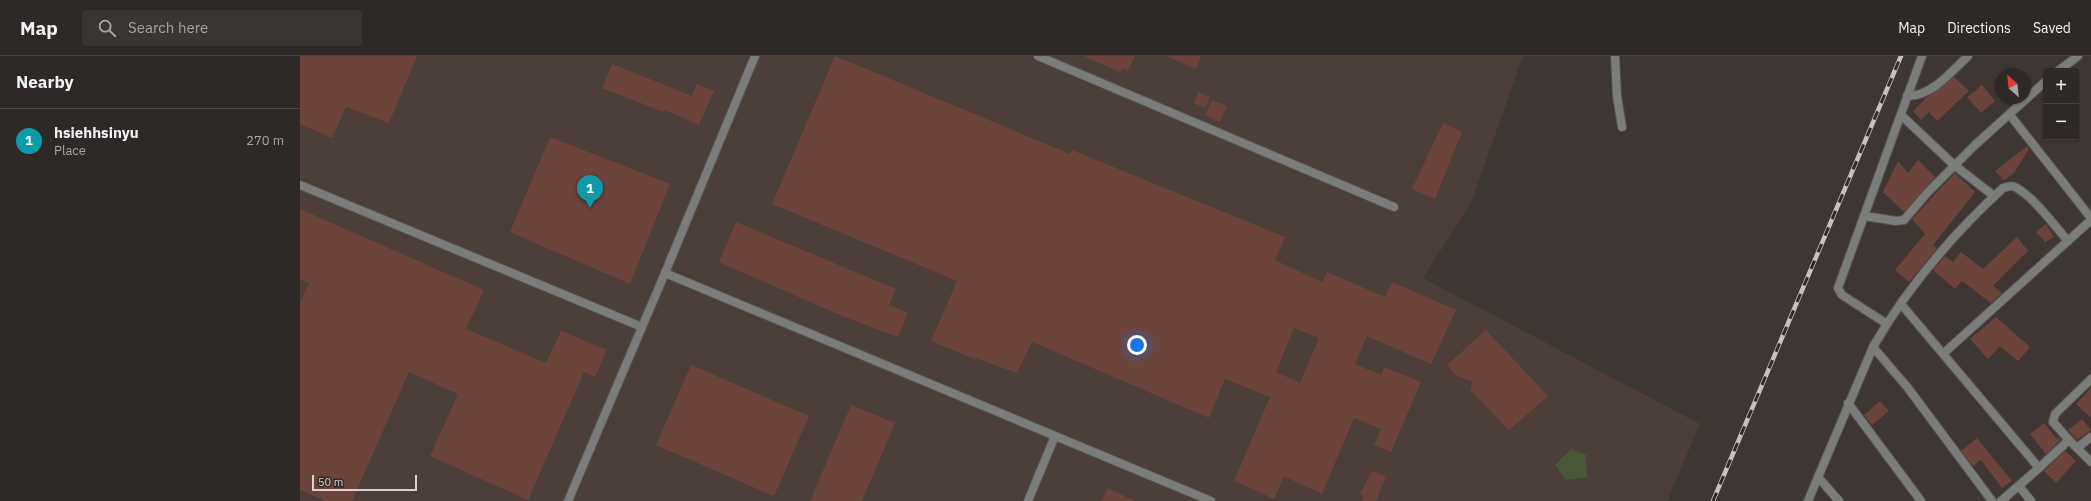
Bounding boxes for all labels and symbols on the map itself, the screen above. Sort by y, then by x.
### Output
north arrow [1995,68,2031,104]
pin: 1 [577,175,603,208]
your location [1127,335,1147,355]
scale bar [312,473,417,492]

